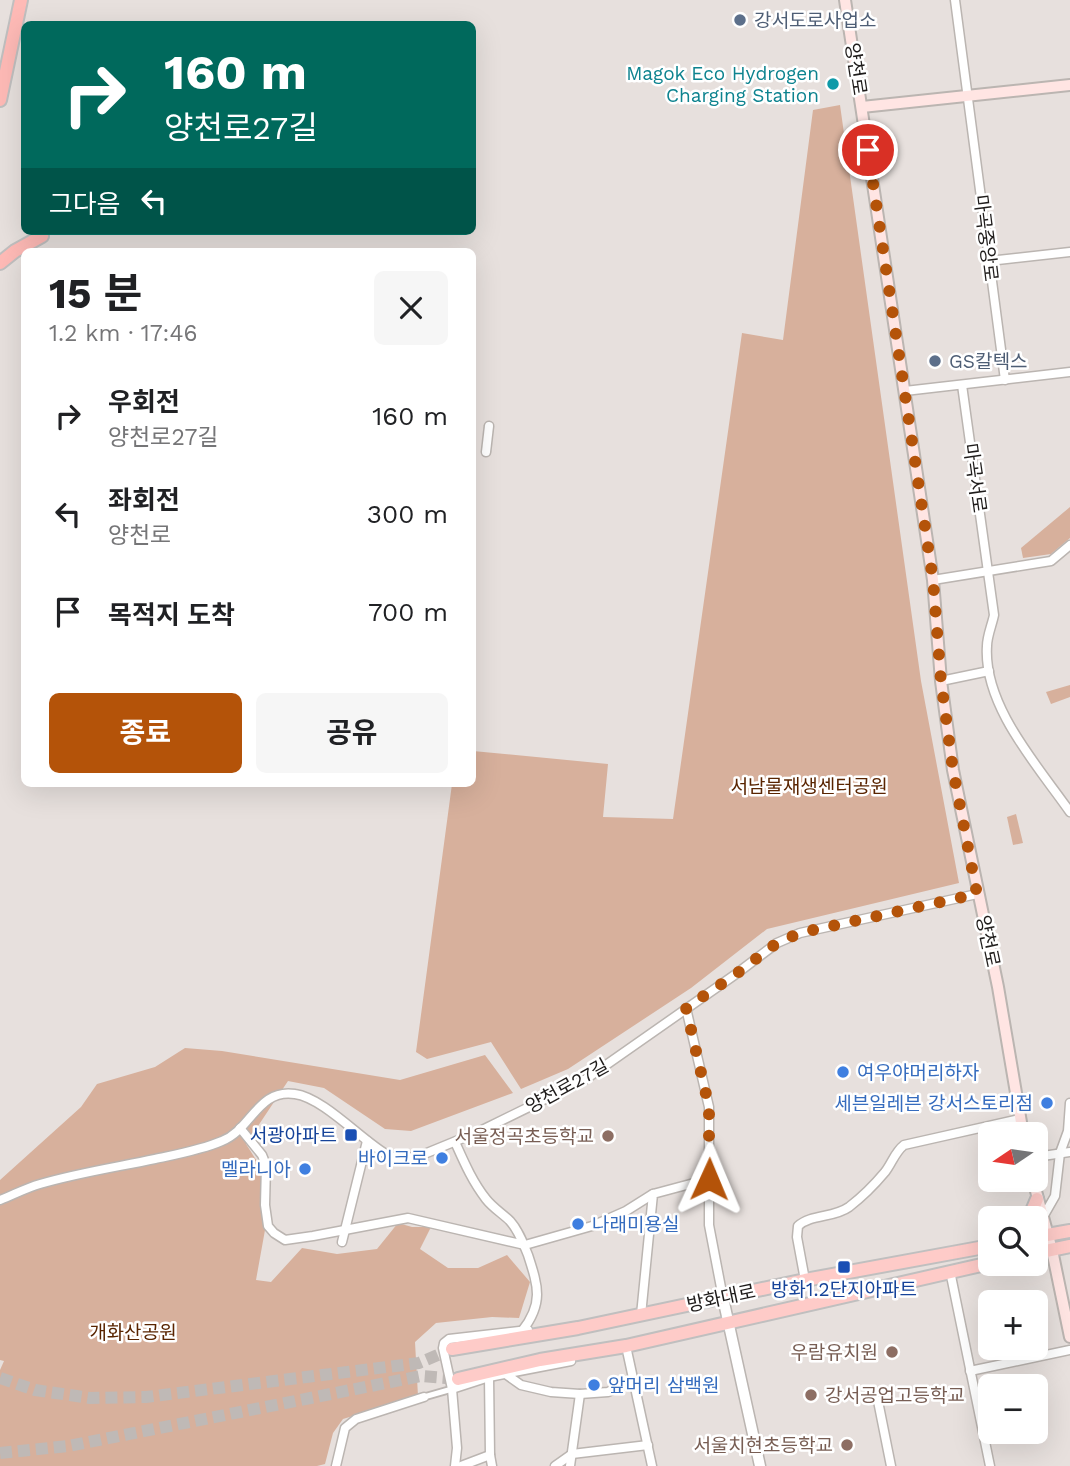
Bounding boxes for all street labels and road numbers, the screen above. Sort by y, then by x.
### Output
street label: 양천로 [841,41,871,97]
street label: 마곡중앙로 [969,193,1003,283]
street label: 마곡서로 [959,442,991,514]
street label: 양천로 [971,913,1005,969]
street label: 양천로27길 [522,1054,612,1118]
street label: 방화대로 [684,1279,758,1317]

